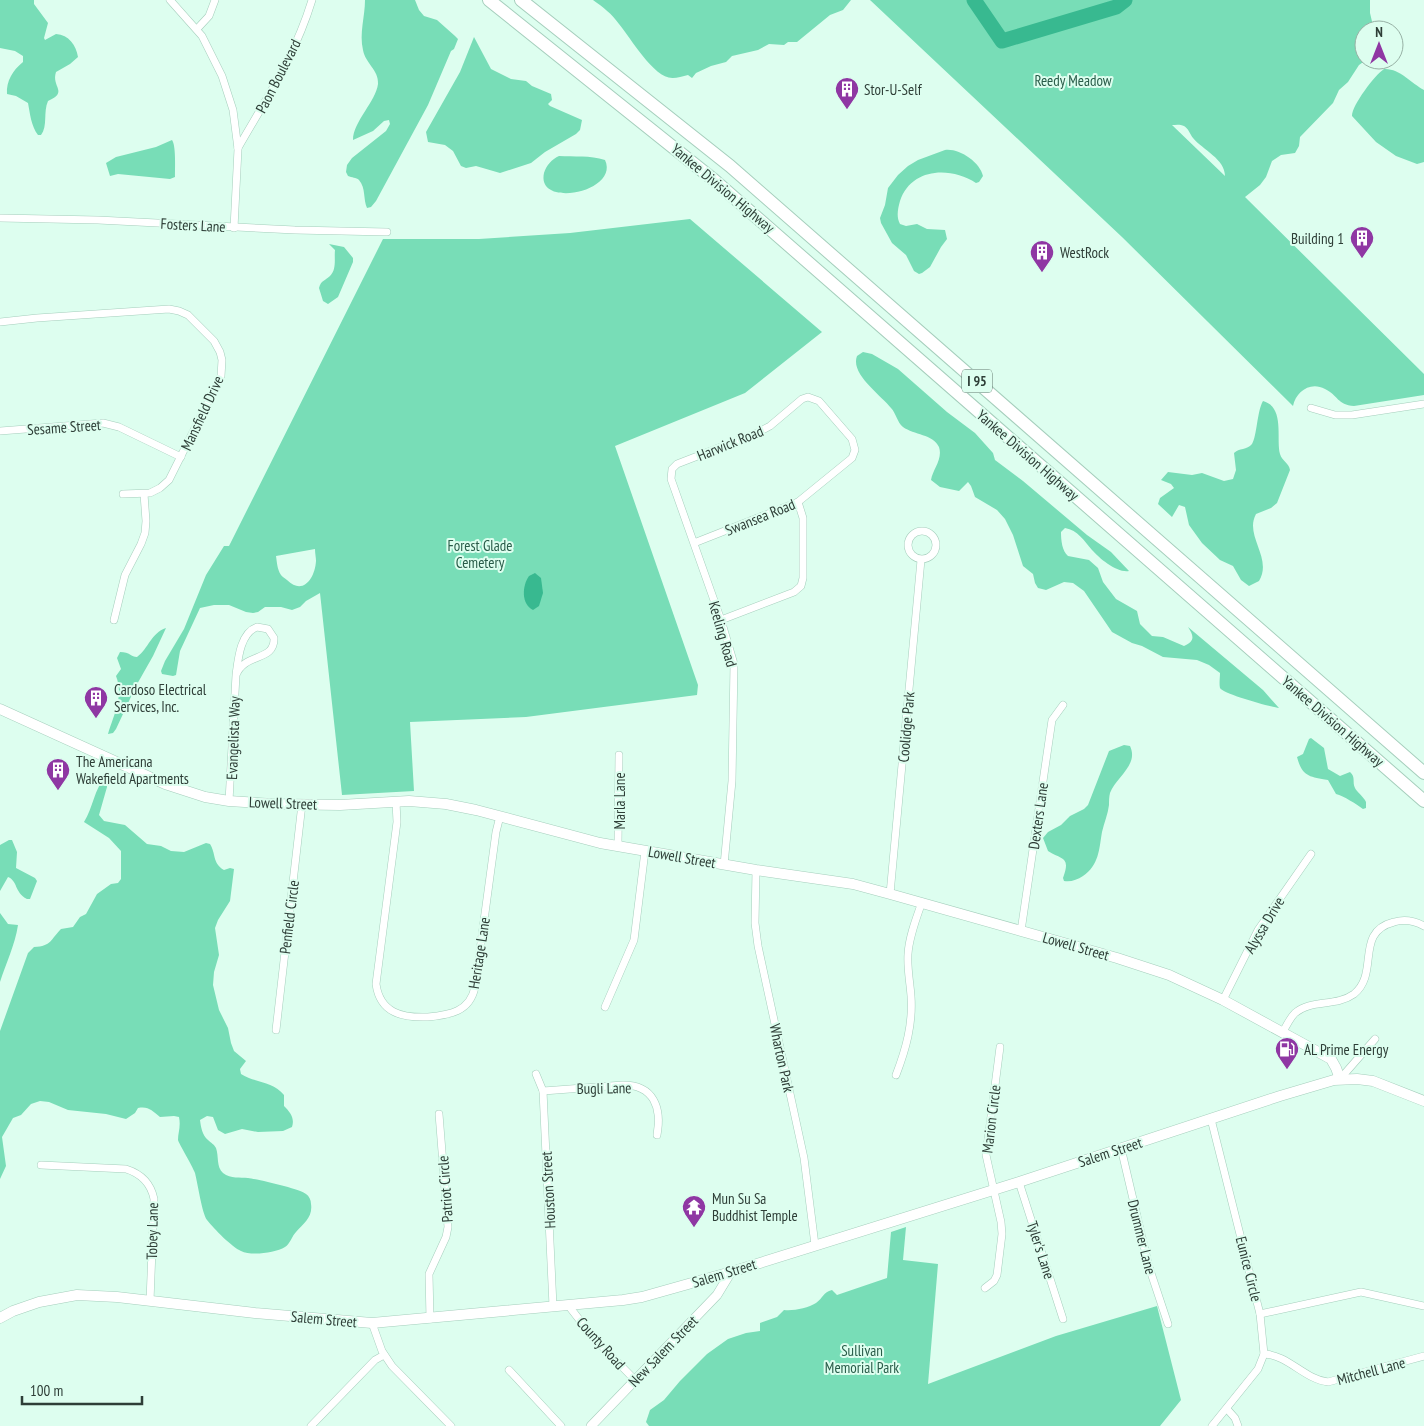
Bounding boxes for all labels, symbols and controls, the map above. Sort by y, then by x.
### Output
north arrow [1354,20,1404,70]
text: N [1375,23,1383,41]
street label: Paon Boulevard [251,36,305,116]
park label: Reedy Meadow [1034,71,1112,90]
building icon: Stor-U-Self [834,76,860,110]
place label: Stor-U-Self [864,80,923,99]
street label: Yankee Division Highway [667,139,779,237]
street label: Fosters Lane [160,214,226,236]
building icon: Building 1 [1349,225,1375,259]
place label: Building 1 [1291,229,1344,248]
building icon: WestRock [1029,239,1055,273]
place label: WestRock [1060,243,1109,262]
road number: I 95 [962,370,992,392]
street label: Mansfield Drive [176,373,228,453]
street label: Yankee Division Highway [973,405,1083,505]
street label: Sesame Street [26,415,102,439]
street label: Harwick Road [694,421,766,465]
street label: Swansea Road [722,494,798,540]
park label: Forest Glade Cemetery [448,536,512,572]
street label: Keeling Road [705,599,741,669]
street label: Yankee Division Highway [1278,671,1388,771]
place label: Cardoso Electrical Services, Inc. [114,680,207,716]
building icon: Cardoso Electrical Services, Inc. [83,685,109,719]
street label: Coolidge Park [893,691,919,763]
street label: Evangelista Way [222,696,244,780]
place label: The Americana Wakefield Apartments [76,752,189,788]
building icon: The Americana Wakefield Apartments [45,757,71,791]
street label: Marla Lane [610,772,629,830]
street label: Dexters Lane [1024,781,1052,851]
street label: Lowell Street [249,792,317,814]
street label: Lowell Street [647,842,717,872]
street label: Penfield Circle [275,879,303,955]
street label: Alyssa Drive [1240,893,1288,957]
street label: Heritage Lane [464,916,494,990]
street label: Lowell Street [1041,927,1111,965]
street label: Wharton Park [765,1022,799,1094]
fuel station icon: AL Prime Energy [1274,1036,1300,1070]
place label: AL Prime Energy [1304,1040,1389,1059]
street label: Bugli Lane [576,1078,632,1098]
street label: Marion Circle [977,1084,1005,1154]
street label: Salem Street [1076,1133,1144,1171]
street label: Houston Street [536,1151,560,1229]
street label: Patriot Circle [433,1155,457,1223]
place label: Mun Su Sa Buddhist Temple [712,1189,798,1225]
temple icon: Mun Su Sa Buddhist Temple [681,1194,707,1228]
street label: Drummer Lane [1124,1198,1160,1276]
street label: Tobey Lane [142,1202,162,1260]
street label: Tyler's Lane [1023,1219,1059,1281]
street label: Eunice Circle [1232,1234,1266,1304]
street label: Salem Street [690,1254,758,1292]
street label: Salem Street [290,1307,358,1331]
street label: New Salem Street [624,1311,702,1391]
street label: County Road [573,1313,629,1373]
park label: Sullivan Memorial Park [825,1341,899,1377]
street label: Mitchell Lane [1335,1353,1407,1389]
scale bar [22,1374,142,1406]
text: 100 m [30,1381,63,1400]

